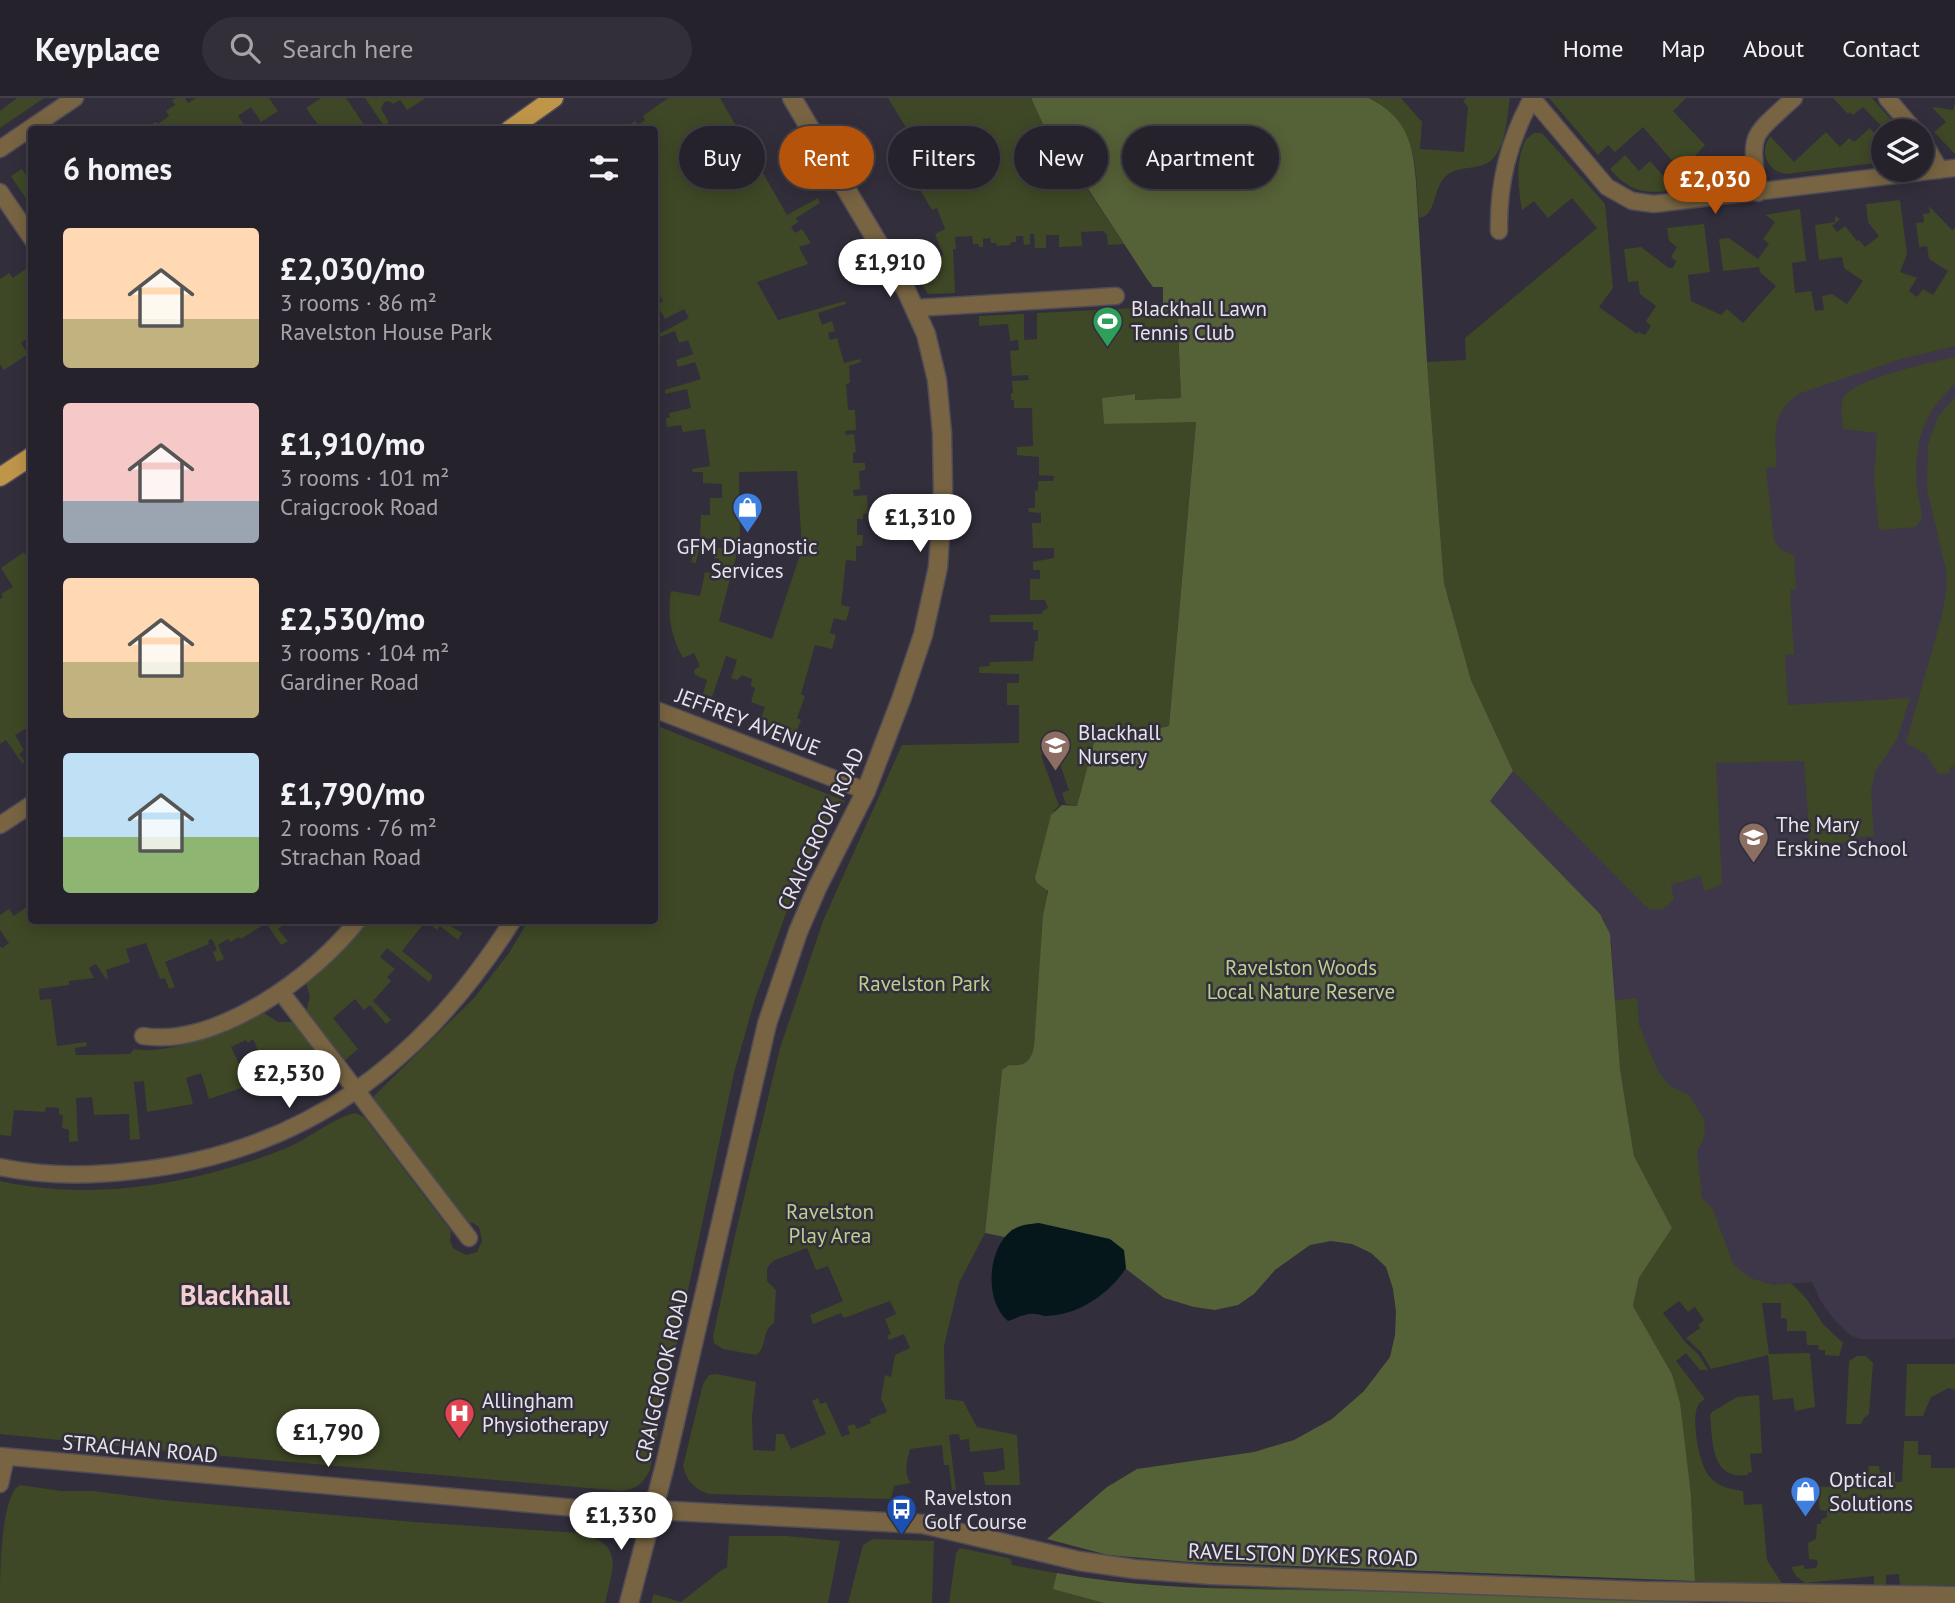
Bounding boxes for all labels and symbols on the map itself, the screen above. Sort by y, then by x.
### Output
pin: £2,030 [1658,156,1772,216]
pin: £1,910 [833,240,947,299]
place label: Blackhall Lawn Tennis Club [1131,295,1267,346]
sports icon: Blackhall Lawn Tennis Club [1091,304,1125,348]
shop icon: GFM Diagnostic Services [730,490,764,534]
pin: £1,310 [863,494,977,554]
place label: GFM Diagnostic Services [677,533,817,584]
street label: JEFFREY AVENUE [671,681,824,761]
place label: Blackhall Nursery [1078,719,1161,770]
school or university icon: Blackhall Nursery [1038,728,1072,772]
street label: CRAIGCROOK ROAD [771,743,870,915]
place label: The Mary Erskine School [1776,811,1907,862]
school or university icon: The Mary Erskine School [1736,820,1770,864]
park label: Ravelston Woods Local Nature Reserve [1207,954,1395,1005]
park label: Ravelston Park [858,970,990,997]
pin: £2,530 [232,1051,346,1110]
park label: Ravelston Play Area [786,1198,874,1249]
district label: Blackhall [180,1276,291,1313]
street label: CRAIGCROOK ROAD [628,1287,695,1465]
place label: Allingham Physiotherapy [482,1387,609,1438]
hospital icon: Allingham Physiotherapy [442,1396,476,1440]
pin: £1,790 [271,1410,385,1469]
street label: STRACHAN ROAD [61,1428,219,1469]
place label: Optical Solutions [1829,1466,1913,1517]
shop icon: Optical Solutions [1789,1475,1823,1519]
place label: Ravelston Golf Course [924,1484,1027,1535]
pin: £1,330 [564,1492,678,1552]
bus stop icon: Ravelston Golf Course [884,1493,918,1537]
street label: RAVELSTON DYKES ROAD [1188,1537,1418,1572]

